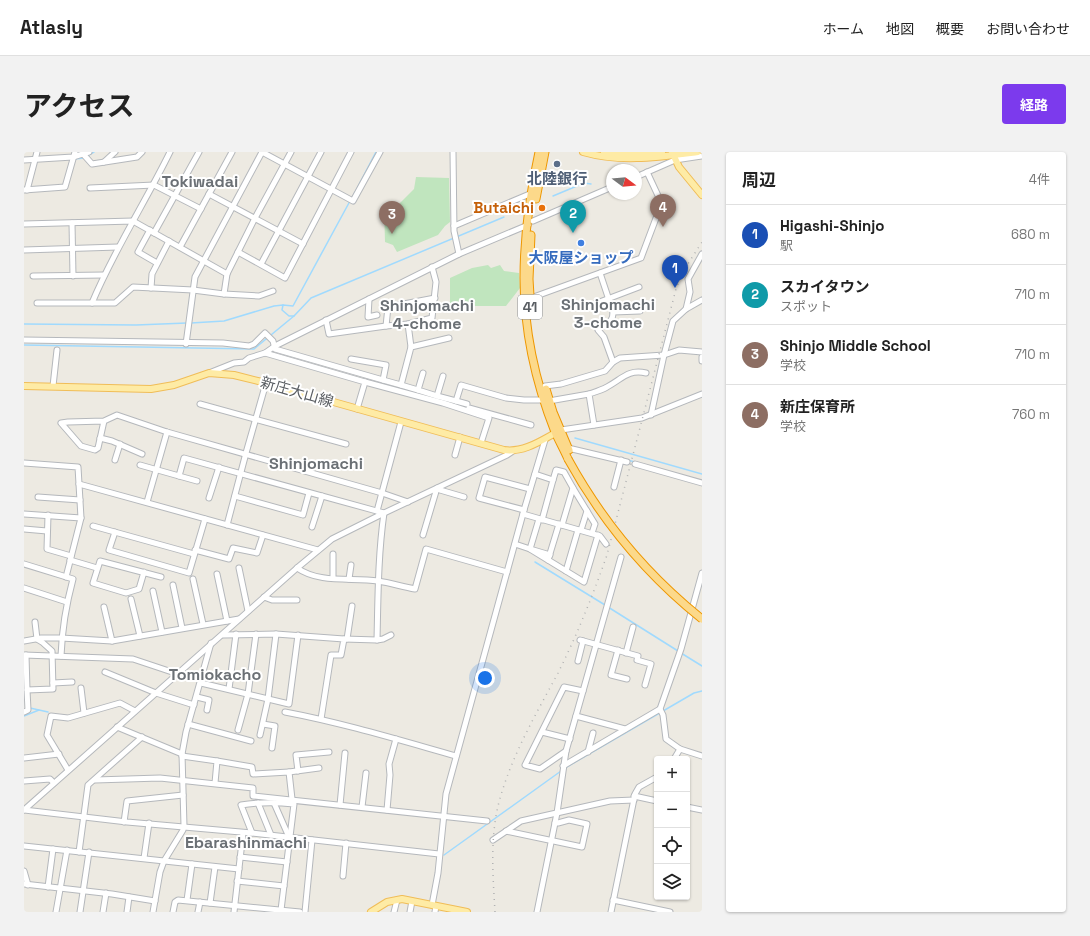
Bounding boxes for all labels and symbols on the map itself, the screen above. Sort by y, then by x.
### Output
marker: 北陸銀行 [552,159,562,169]
north arrow [606,164,642,200]
place label: 北陸銀行 [527,169,587,188]
district label: Tokiwadai [162,171,238,192]
pin: 4 [650,194,676,227]
place label: Butaichi [473,198,534,217]
pin: 2 [560,200,586,233]
pin: 3 [379,201,405,234]
marker: Butaichi [537,203,547,213]
marker: 大阪屋ショップ [576,238,586,248]
place label: 大阪屋ショップ [528,248,634,267]
pin: 1 [662,255,688,288]
district label: Shinjomachi 3-chome [561,294,655,333]
district label: Shinjomachi 4-chome [380,295,474,334]
road number: 41 [518,295,542,319]
street label: 新庄大山線 [258,372,336,411]
district label: Shinjomachi [269,453,363,474]
district label: Tomiokacho [169,664,261,685]
your location [475,668,495,688]
district label: Ebarashinmachi [185,832,307,853]

